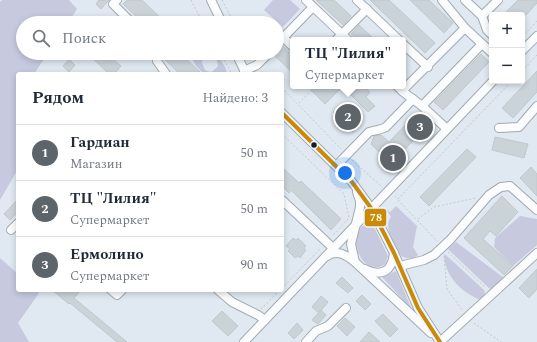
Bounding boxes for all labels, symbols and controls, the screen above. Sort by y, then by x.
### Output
map controls [489,12,525,84]
button: + [489,12,525,48]
search box [16,16,284,60]
icon: search [30,27,52,49]
text: Поиск [62,27,106,50]
popup [290,37,406,89]
text: ТЦ "Лилия" [305,42,391,65]
button: − [489,48,525,84]
text: Супермаркет [305,65,384,85]
text: Рядом [32,85,84,111]
text: Найдено: 3 [202,88,268,108]
pin: 2 [335,102,361,132]
pin: 3 [407,112,433,142]
text: Гардиан [70,131,130,154]
unlabelled marker [309,140,319,150]
text: 1 [41,143,49,163]
text: 50 m [241,143,268,163]
pin: 1 [380,143,406,173]
text: Магазин [70,154,122,174]
your location [335,163,355,183]
text: ТЦ "Лилия" [70,187,157,210]
text: 2 [41,199,49,219]
text: 50 m [241,199,268,219]
line badge: 78 [364,208,387,227]
text: 78 [370,209,382,226]
text: Супермаркет [70,210,150,230]
text: Ермолино [70,243,144,266]
text: 3 [41,255,49,275]
text: 90 m [241,255,268,275]
text: Супермаркет [70,266,150,286]

